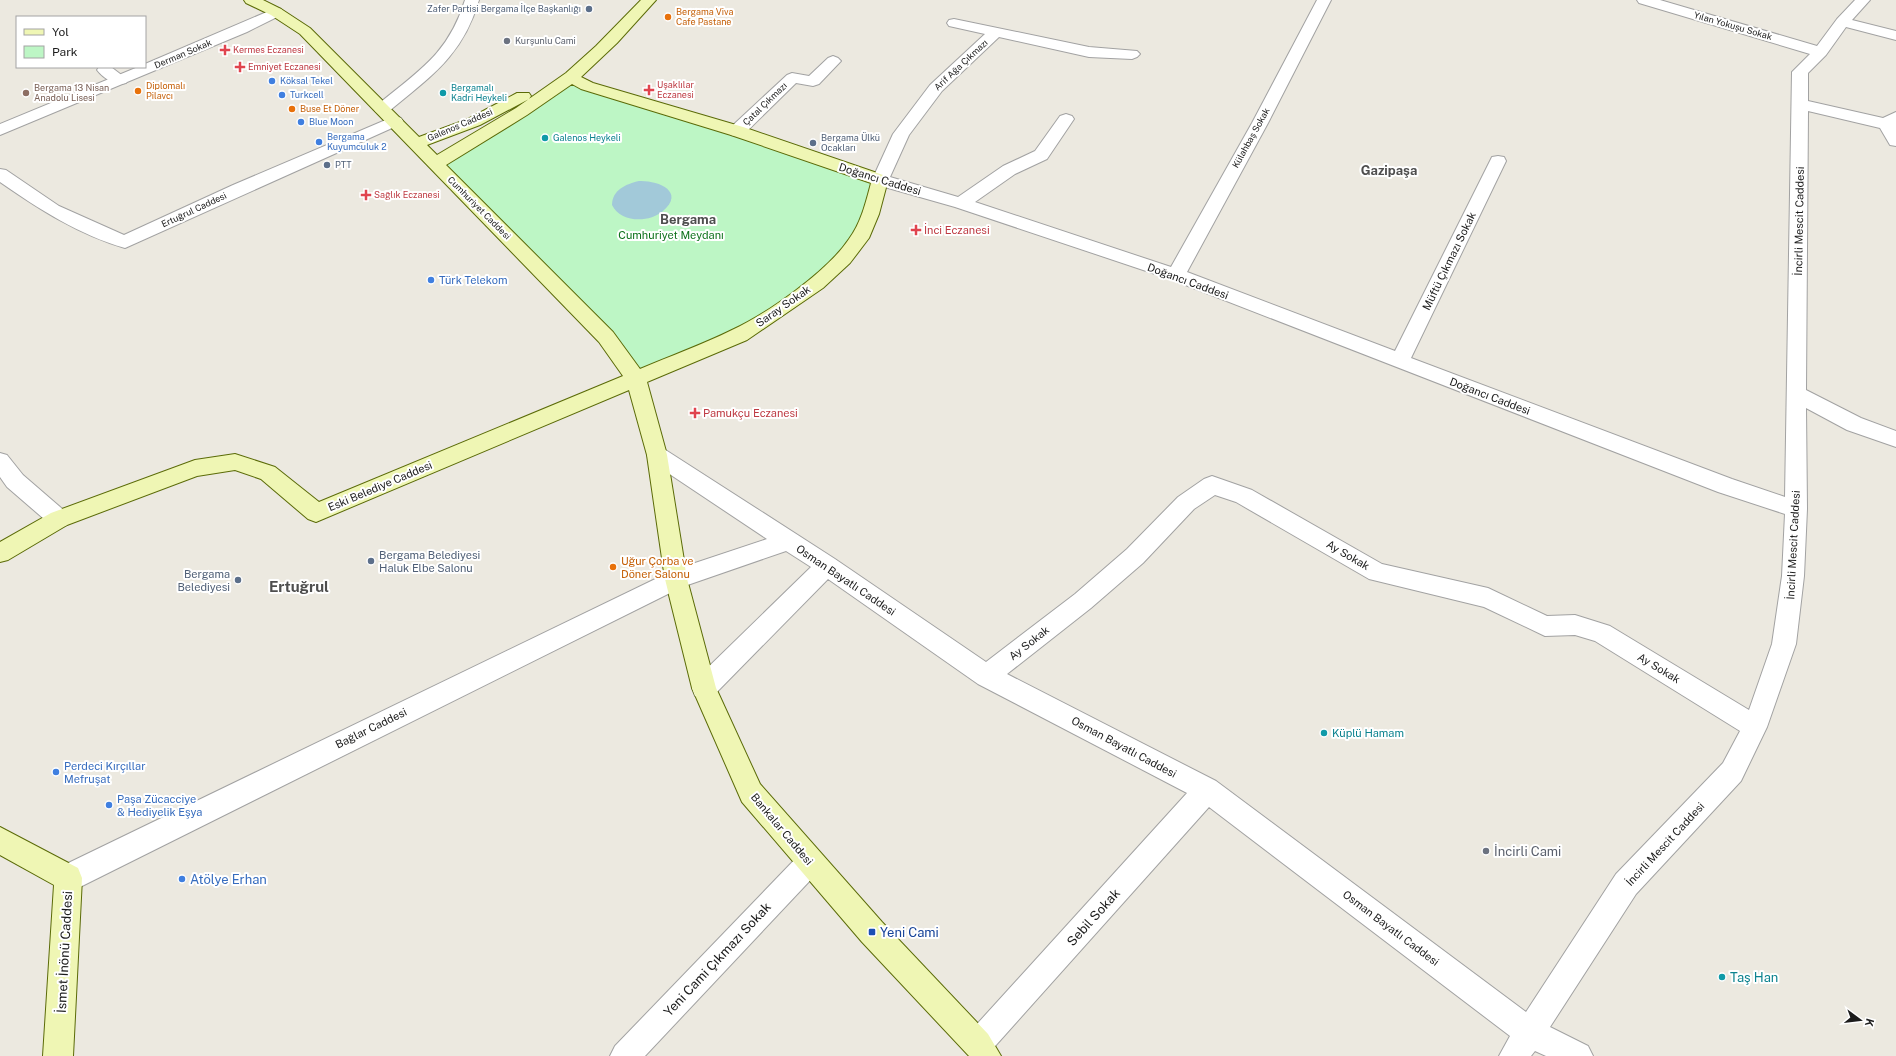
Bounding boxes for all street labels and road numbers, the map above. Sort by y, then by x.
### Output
street label: Yılan Yokuşu Sokak [1693,9,1773,42]
street label: Derman Sokak [153,37,213,71]
street label: Arif Ağa Çıkmazı [931,37,990,92]
street label: Çatal Çıkmazı [740,80,789,127]
street label: Galenos Caddesi [426,106,494,143]
street label: Külahbaş Sokak [1230,106,1272,170]
street label: Doğancı Caddesi [837,161,923,197]
street label: İncirli Mescit Caddesi [1791,166,1806,276]
street label: Cumhuriyet Caddesi [446,174,513,241]
street label: Ertuğrul Caddesi [159,190,228,229]
street label: Müftü Çıkmazı Sokak [1420,210,1479,313]
street label: Doğancı Caddesi [1146,261,1230,301]
street label: Saray Sokak [753,283,813,329]
street label: Doğancı Caddesi [1448,375,1532,417]
street label: Eski Belediye Caddesi [326,459,434,513]
street label: İncirli Mescit Caddesi [1783,490,1802,600]
street label: Ay Sokak [1324,538,1372,572]
street label: Osman Bayatlı Caddesi [794,542,898,618]
street label: Ay Sokak [1007,624,1051,662]
street label: Ay Sokak [1636,651,1682,685]
street label: Bağlar Caddesi [333,706,409,750]
street label: Osman Bayatlı Caddesi [1069,714,1179,780]
street label: Bankalar Caddesi [749,791,815,867]
street label: İncirli Mescit Caddesi [1623,799,1707,888]
street label: Sebil Sokak [1064,886,1123,949]
street label: Osman Bayatlı Caddesi [1341,888,1441,968]
street label: İsmet İnönü Caddesi [54,891,75,1013]
street label: Yeni Cami Çıkmazı Sokak [661,899,774,1019]

